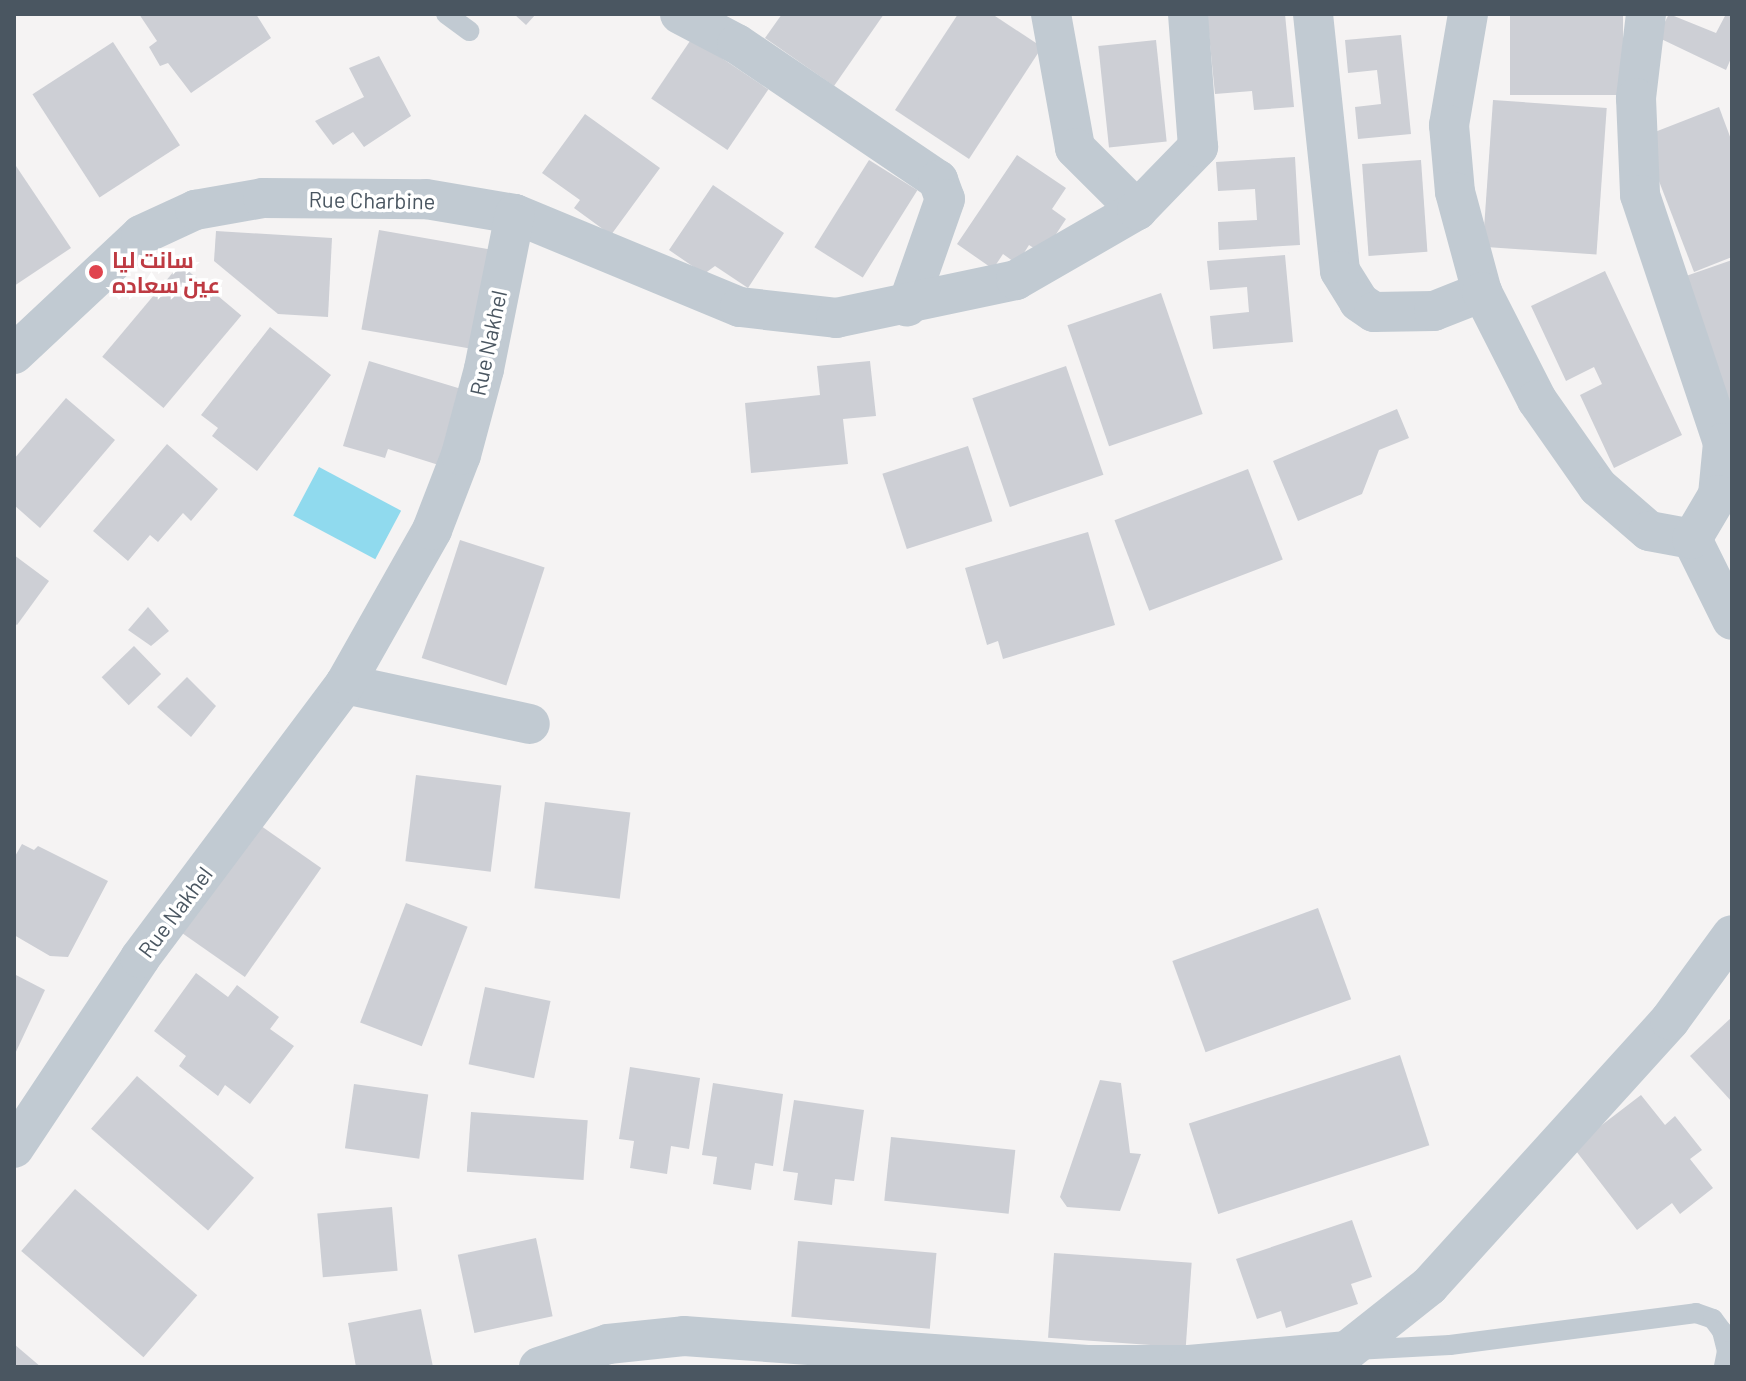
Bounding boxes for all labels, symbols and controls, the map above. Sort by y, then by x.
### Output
street label: Rue Charbine [308,186,436,214]
place label: سانت ليا عين سعاده [112,246,220,298]
marker: سانت ليا عين سعاده [87,263,105,281]
street label: Rue Nakhel [464,288,512,398]
street label: Rue Nakhel [132,861,218,963]

